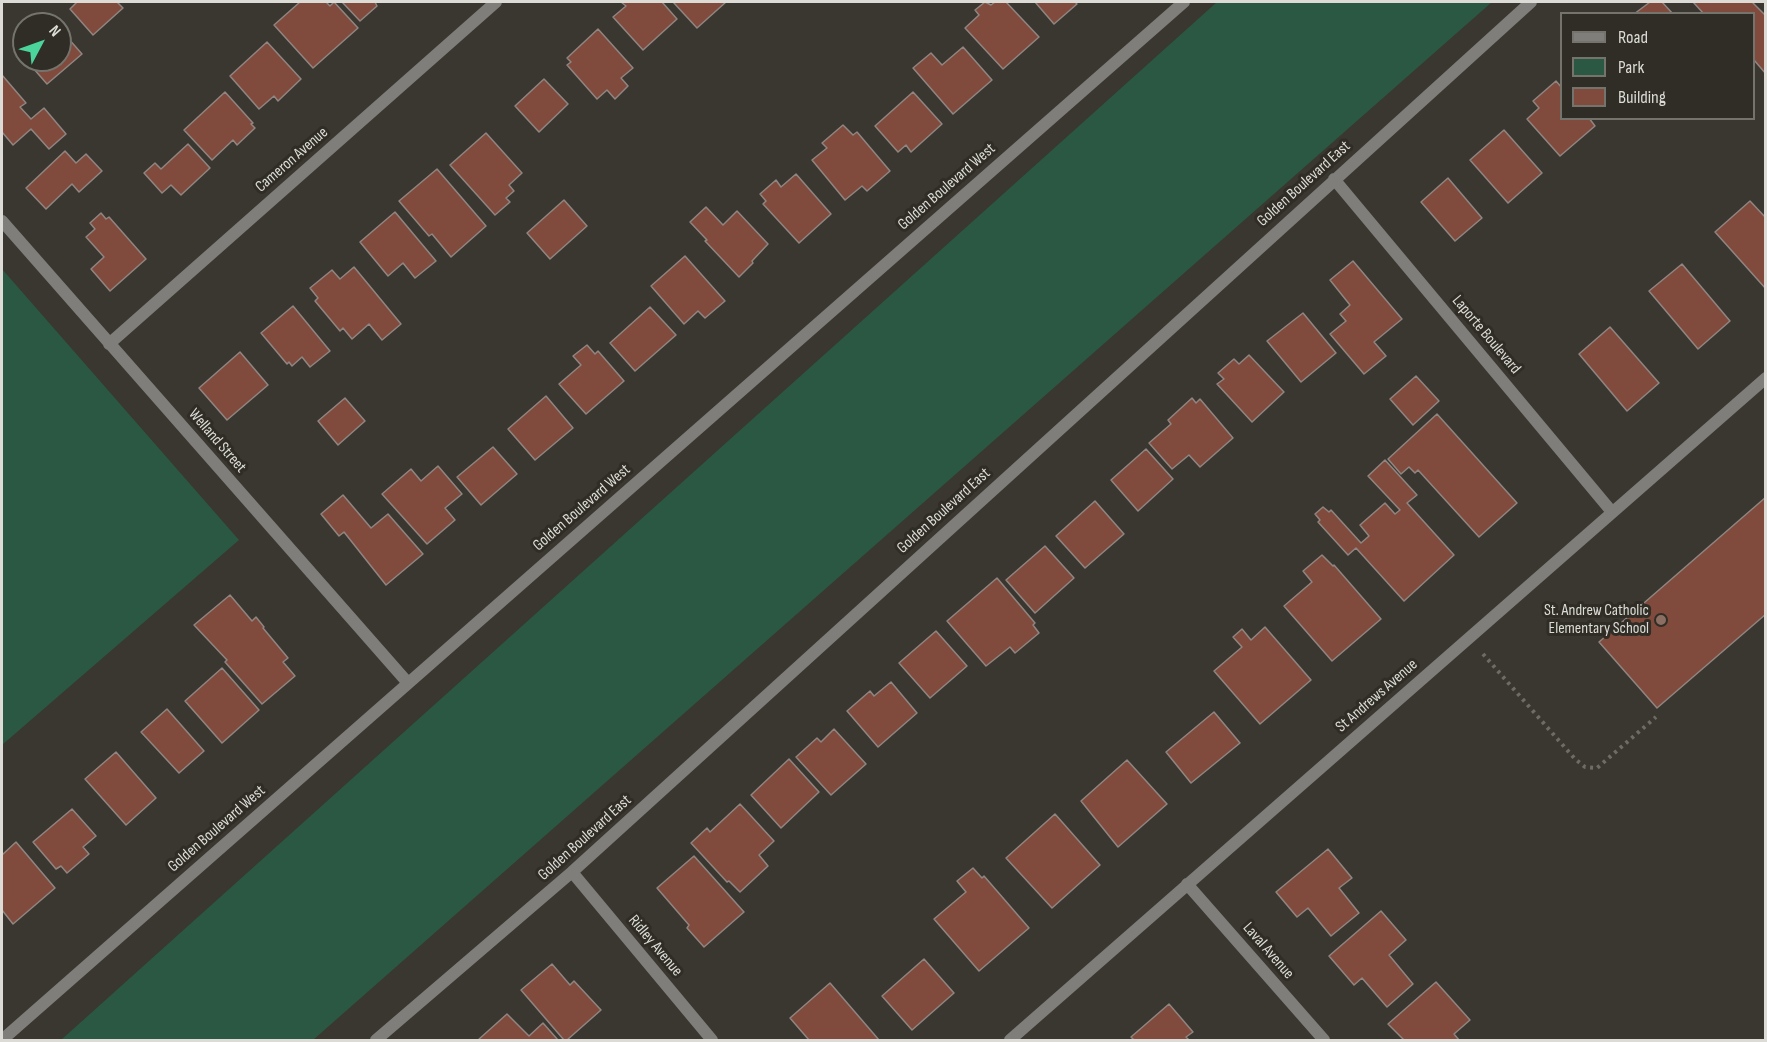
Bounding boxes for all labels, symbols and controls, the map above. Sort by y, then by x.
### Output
north arrow [12,12,72,72]
legend [1560,12,1755,120]
text: N [44,22,64,41]
text: Road [1618,27,1648,48]
text: Park [1618,57,1644,78]
text: Building [1618,87,1666,108]
street label: Cameron Avenue [252,123,332,197]
street label: Golden Boulevard East [1253,137,1355,231]
street label: Golden Boulevard West [894,139,1000,235]
street label: Laporte Boulevard [1448,292,1524,378]
street label: Welland Street [184,405,250,477]
street label: Golden Boulevard West [529,460,635,556]
street label: Golden Boulevard East [893,464,995,558]
place label: St. Andrew Catholic Elementary School [1544,601,1649,639]
marker: St. Andrew Catholic Elementary School [1654,613,1668,627]
street label: St Andrews Avenue [1332,655,1422,737]
street label: Golden Boulevard West [164,781,270,877]
street label: Golden Boulevard East [534,791,636,885]
street label: Ridley Avenue [624,911,686,981]
street label: Laval Avenue [1238,919,1298,983]

